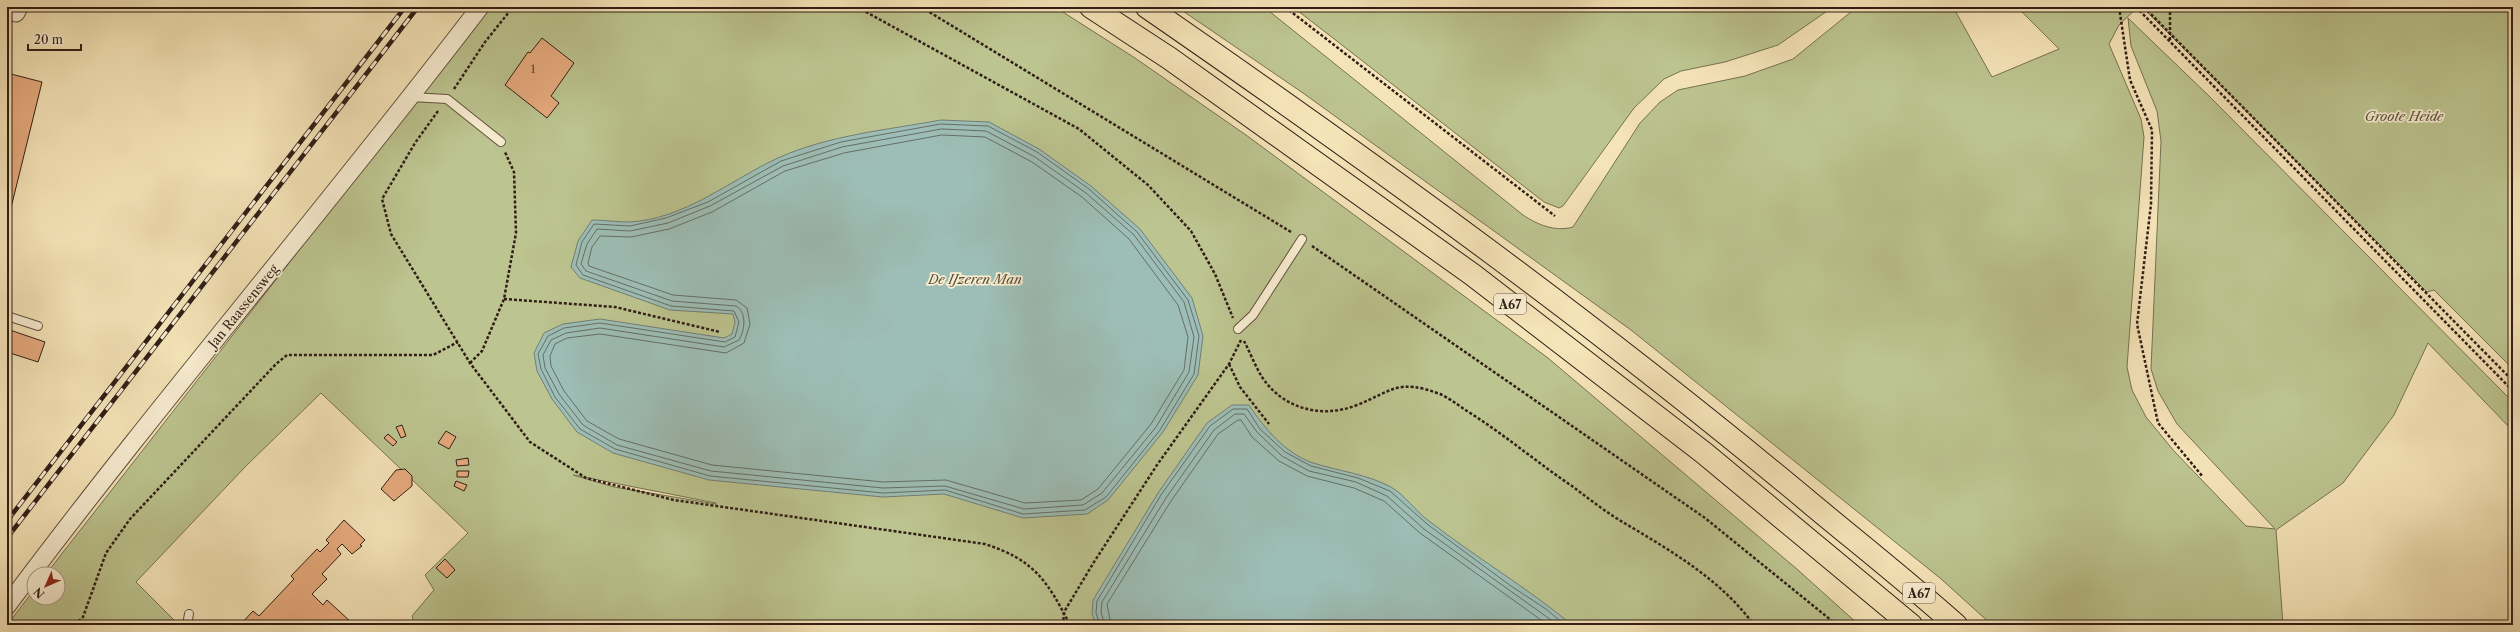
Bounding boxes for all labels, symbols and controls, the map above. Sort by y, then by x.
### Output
scale bar [28,26,81,52]
text: 20 m [34,32,63,47]
house number: 1 [531,62,536,76]
park label: Groote Heide [2365,108,2444,124]
street label: Jan Raassensweg [203,261,282,353]
park label: De IJzeren Man [927,271,1022,287]
road number: A67 [1494,294,1526,314]
north arrow [26,566,66,606]
road number: A67 [1903,583,1935,603]
text: N [30,584,47,601]

